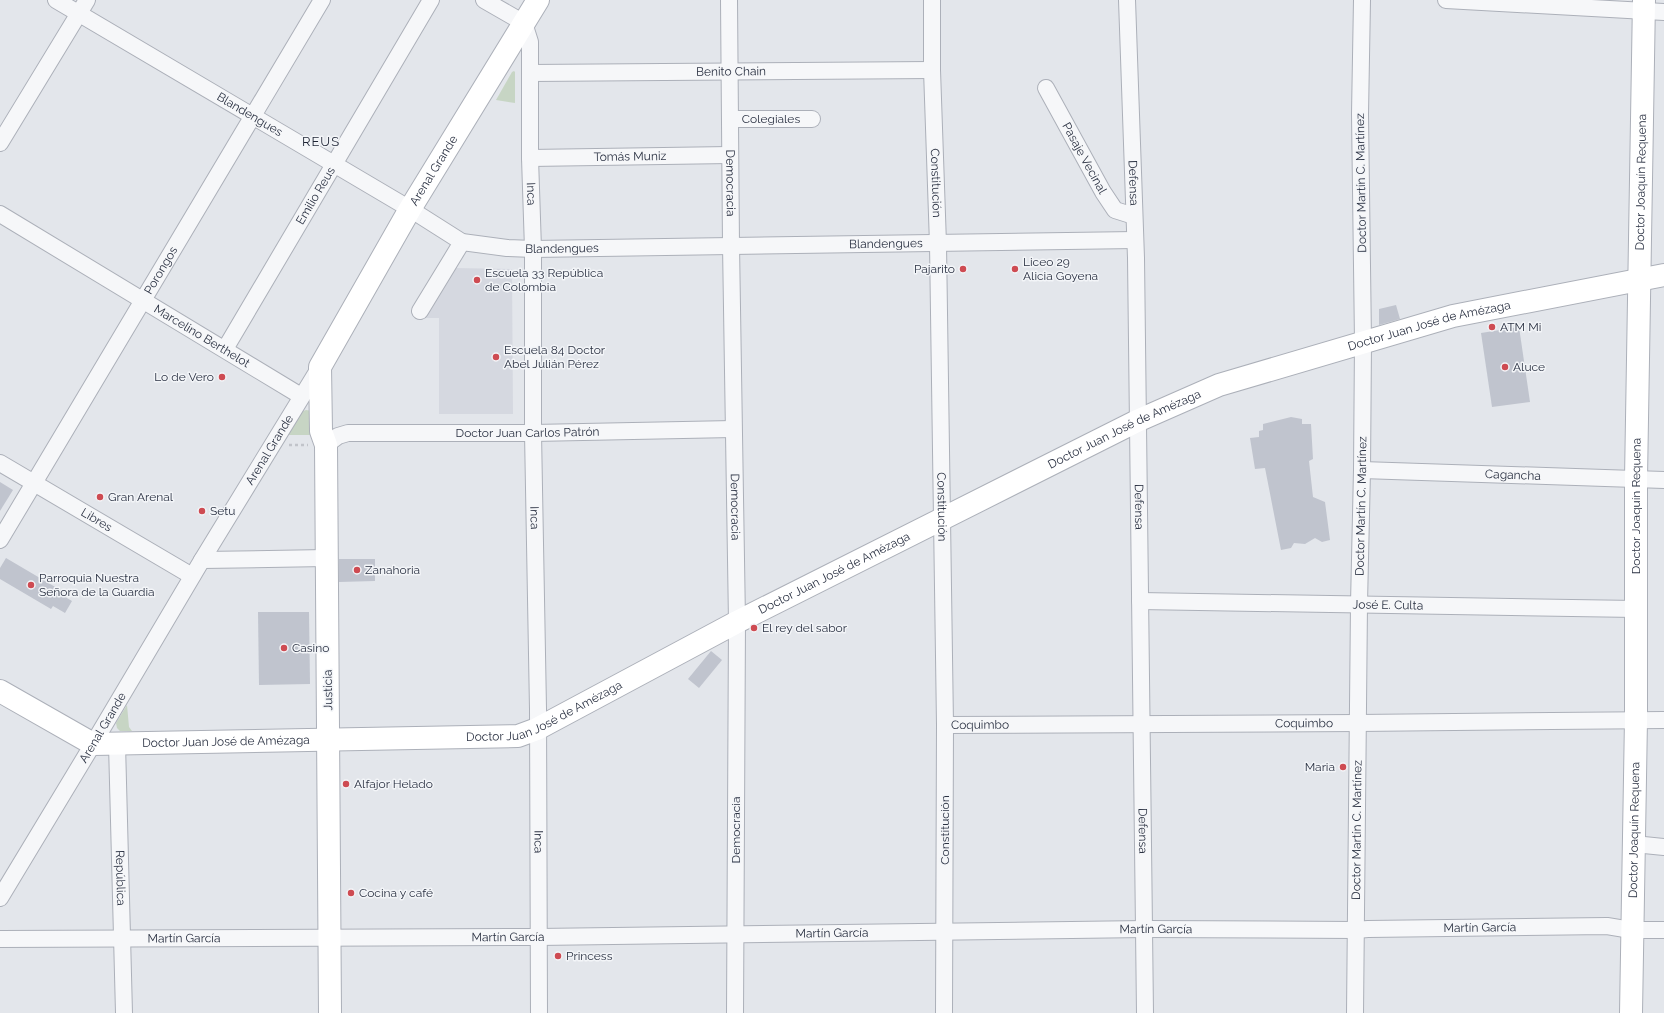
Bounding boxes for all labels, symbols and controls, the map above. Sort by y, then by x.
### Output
street label: Benito Chain [696,64,766,79]
street label: Blandengues [214,90,285,139]
street label: Colegiales [742,112,800,126]
street label: Doctor Martín C. Martínez [1353,113,1369,253]
street label: Doctor Joaquín Requena [1633,114,1649,250]
street label: Pasaje Vecinal [1059,120,1110,197]
street label: Arenal Grande [407,133,460,208]
district label: REUS [302,134,340,149]
street label: Constitución [928,148,944,218]
street label: Tomás Muniz [594,149,667,164]
street label: Democracia [723,149,738,217]
street label: Defensa [1126,160,1141,206]
street label: Emilio Reus [293,164,338,227]
street label: Inca [524,182,539,206]
street label: Blandengues [849,236,923,251]
street label: Blandengues [525,241,599,256]
street label: Porongos [141,244,181,297]
place label: Liceo 29 Alicia Goyena [1023,255,1098,283]
place label: Pajarito [914,262,955,276]
marker: Pajarito [958,264,968,274]
marker: Liceo 29 Alicia Goyena [1010,264,1020,274]
place label: Escuela 33 República de Colombia [485,266,603,294]
marker: Escuela 33 República de Colombia [472,275,482,285]
street label: Doctor Juan José de Amézaga [1346,298,1512,354]
street label: Marcelino Berthelot [152,302,252,370]
place label: ATM Mi [1500,320,1541,334]
marker: ATM Mi [1487,322,1497,332]
place label: Escuela 84 Doctor Abel Julián Pérez [504,343,606,371]
marker: Escuela 84 Doctor Abel Julián Pérez [491,352,501,362]
place label: Aluce [1513,360,1545,374]
marker: Aluce [1500,362,1510,372]
place label: Lo de Vero [154,370,214,384]
marker: Lo de Vero [217,372,227,382]
street label: Doctor Juan José de Amézaga [1046,387,1203,472]
street label: Arenal Grande [243,412,296,487]
street label: Doctor Juan Carlos Patrón [456,425,600,440]
street label: Doctor Martín C. Martínez [1353,436,1369,576]
street label: Doctor Joaquín Requena [1629,438,1644,574]
street label: Cagancha [1485,467,1541,483]
street label: Constitución [934,472,949,542]
street label: Democracia [728,473,743,541]
street label: Defensa [1132,484,1146,530]
place label: Gran Arenal [108,490,174,504]
marker: Gran Arenal [95,492,105,502]
place label: Setu [210,504,235,518]
street label: Libres [78,505,115,535]
marker: Setu [197,506,207,516]
street label: Inca [527,506,542,530]
street label: Doctor Juan José de Amézaga [756,529,912,617]
place label: Zanahoria [365,563,420,577]
marker: Zanahoria [352,565,362,575]
place label: Parroquia Nuestra Señora de la Guardia [39,571,155,599]
marker: Parroquia Nuestra Señora de la Guardia [26,580,36,590]
street label: José E. Culta [1353,597,1423,613]
place label: El rey del sabor [762,621,848,635]
marker: El rey del sabor [749,623,759,633]
place label: Casino [292,641,329,655]
marker: Casino [279,643,289,653]
street label: Justicia [321,669,335,711]
street label: Doctor Juan José de Amézaga [466,678,625,744]
street label: Arenal Grande [76,690,129,765]
street label: Coquimbo [1275,716,1333,730]
street label: Coquimbo [951,718,1009,732]
street label: Doctor Juan José de Amézaga [142,733,310,750]
place label: Maria [1305,760,1335,774]
street label: Doctor Martín C. Martínez [1349,760,1364,900]
marker: Maria [1338,762,1348,772]
street label: Doctor Joaquín Requena [1626,762,1642,898]
place label: Alfajor Helado [354,777,433,791]
marker: Alfajor Helado [341,779,351,789]
street label: Constitución [938,795,952,865]
street label: Democracia [729,797,743,863]
street label: Defensa [1136,808,1150,854]
street label: Inca [531,830,545,853]
street label: República [113,850,128,906]
place label: Cocina y café [359,886,433,900]
marker: Cocina y café [346,888,356,898]
street label: Martín García [1443,920,1516,935]
street label: Martín García [1119,922,1192,936]
street label: Martín García [795,926,869,941]
street label: Martín García [472,930,545,944]
street label: Martín García [148,931,220,945]
place label: Princess [566,949,613,963]
marker: Princess [553,951,563,961]

